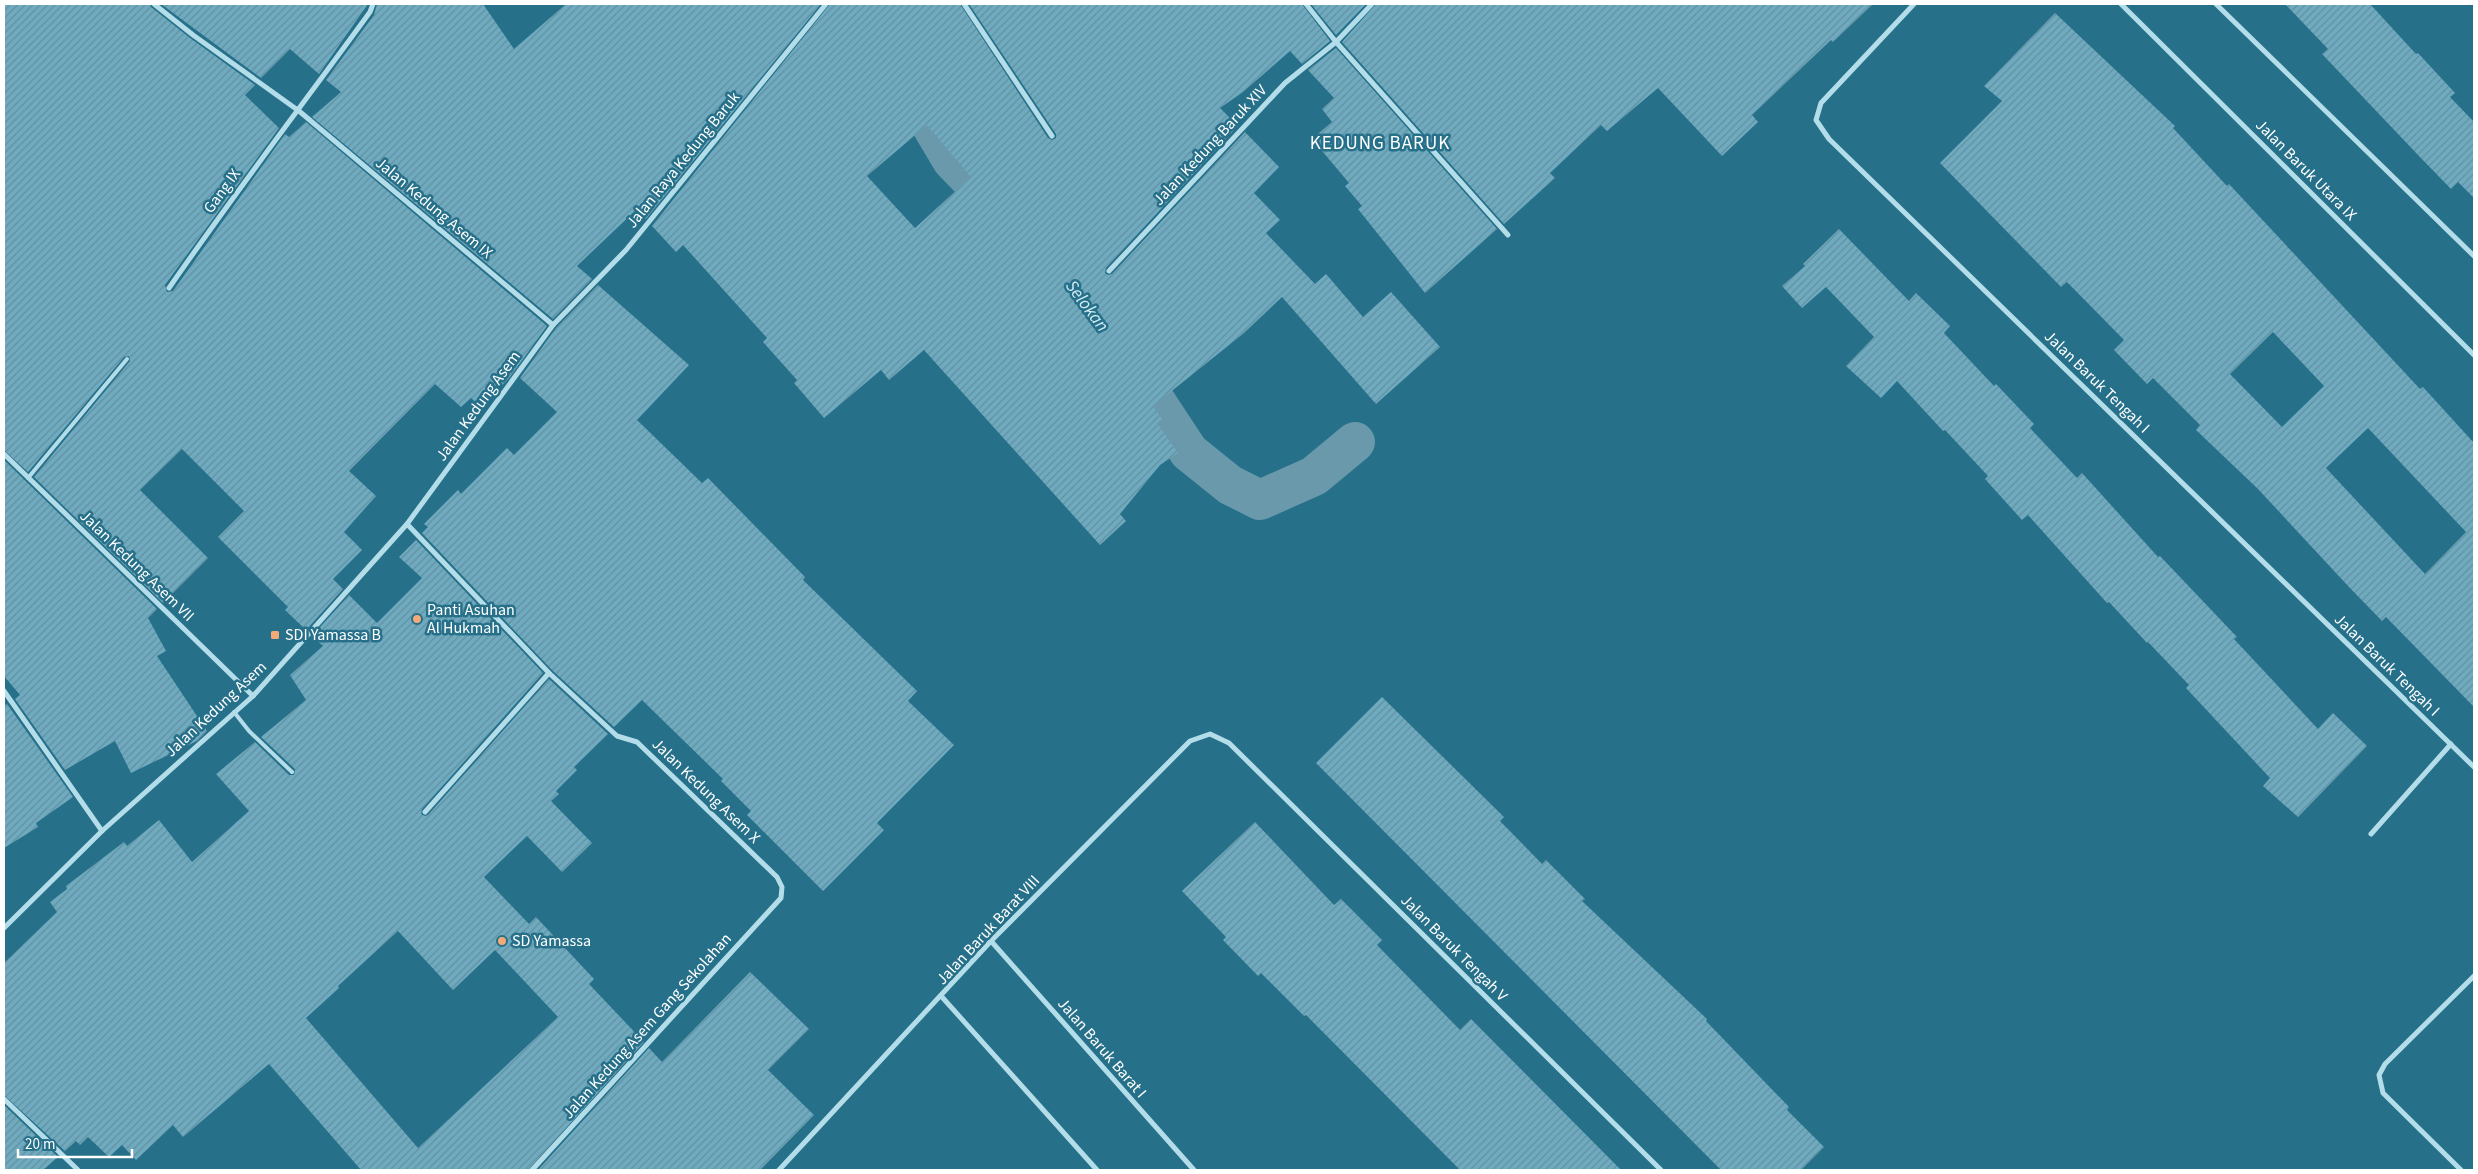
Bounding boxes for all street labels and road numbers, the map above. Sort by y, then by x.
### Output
street label: Jalan Kedung Baruk XIV [1148,79,1272,210]
street label: Jalan Raya Kedung Baruk [621,87,745,233]
street label: Jalan Baruk Utara IX [2250,114,2362,226]
street label: Jalan Kedung Asem IX [371,152,497,264]
street label: Gang IX [198,164,246,218]
street label: Jalan Baruk Tengah I [2039,326,2155,438]
street label: Jalan Kedung Asem [430,346,526,466]
street label: Jalan Kedung Asem VII [75,506,199,626]
street label: Jalan Baruk Tengah I [2329,609,2445,721]
street label: Jalan Kedung Asem [160,656,272,762]
street label: Jalan Kedung Asem X [647,733,765,849]
street label: Jalan Baruk Barat VIII [931,870,1045,990]
street label: Jalan Baruk Tengah V [1396,890,1513,1007]
street label: Jalan Kedung Asem Gang Sekolahan [558,928,736,1124]
street label: Jalan Baruk Barat I [1052,993,1152,1103]

